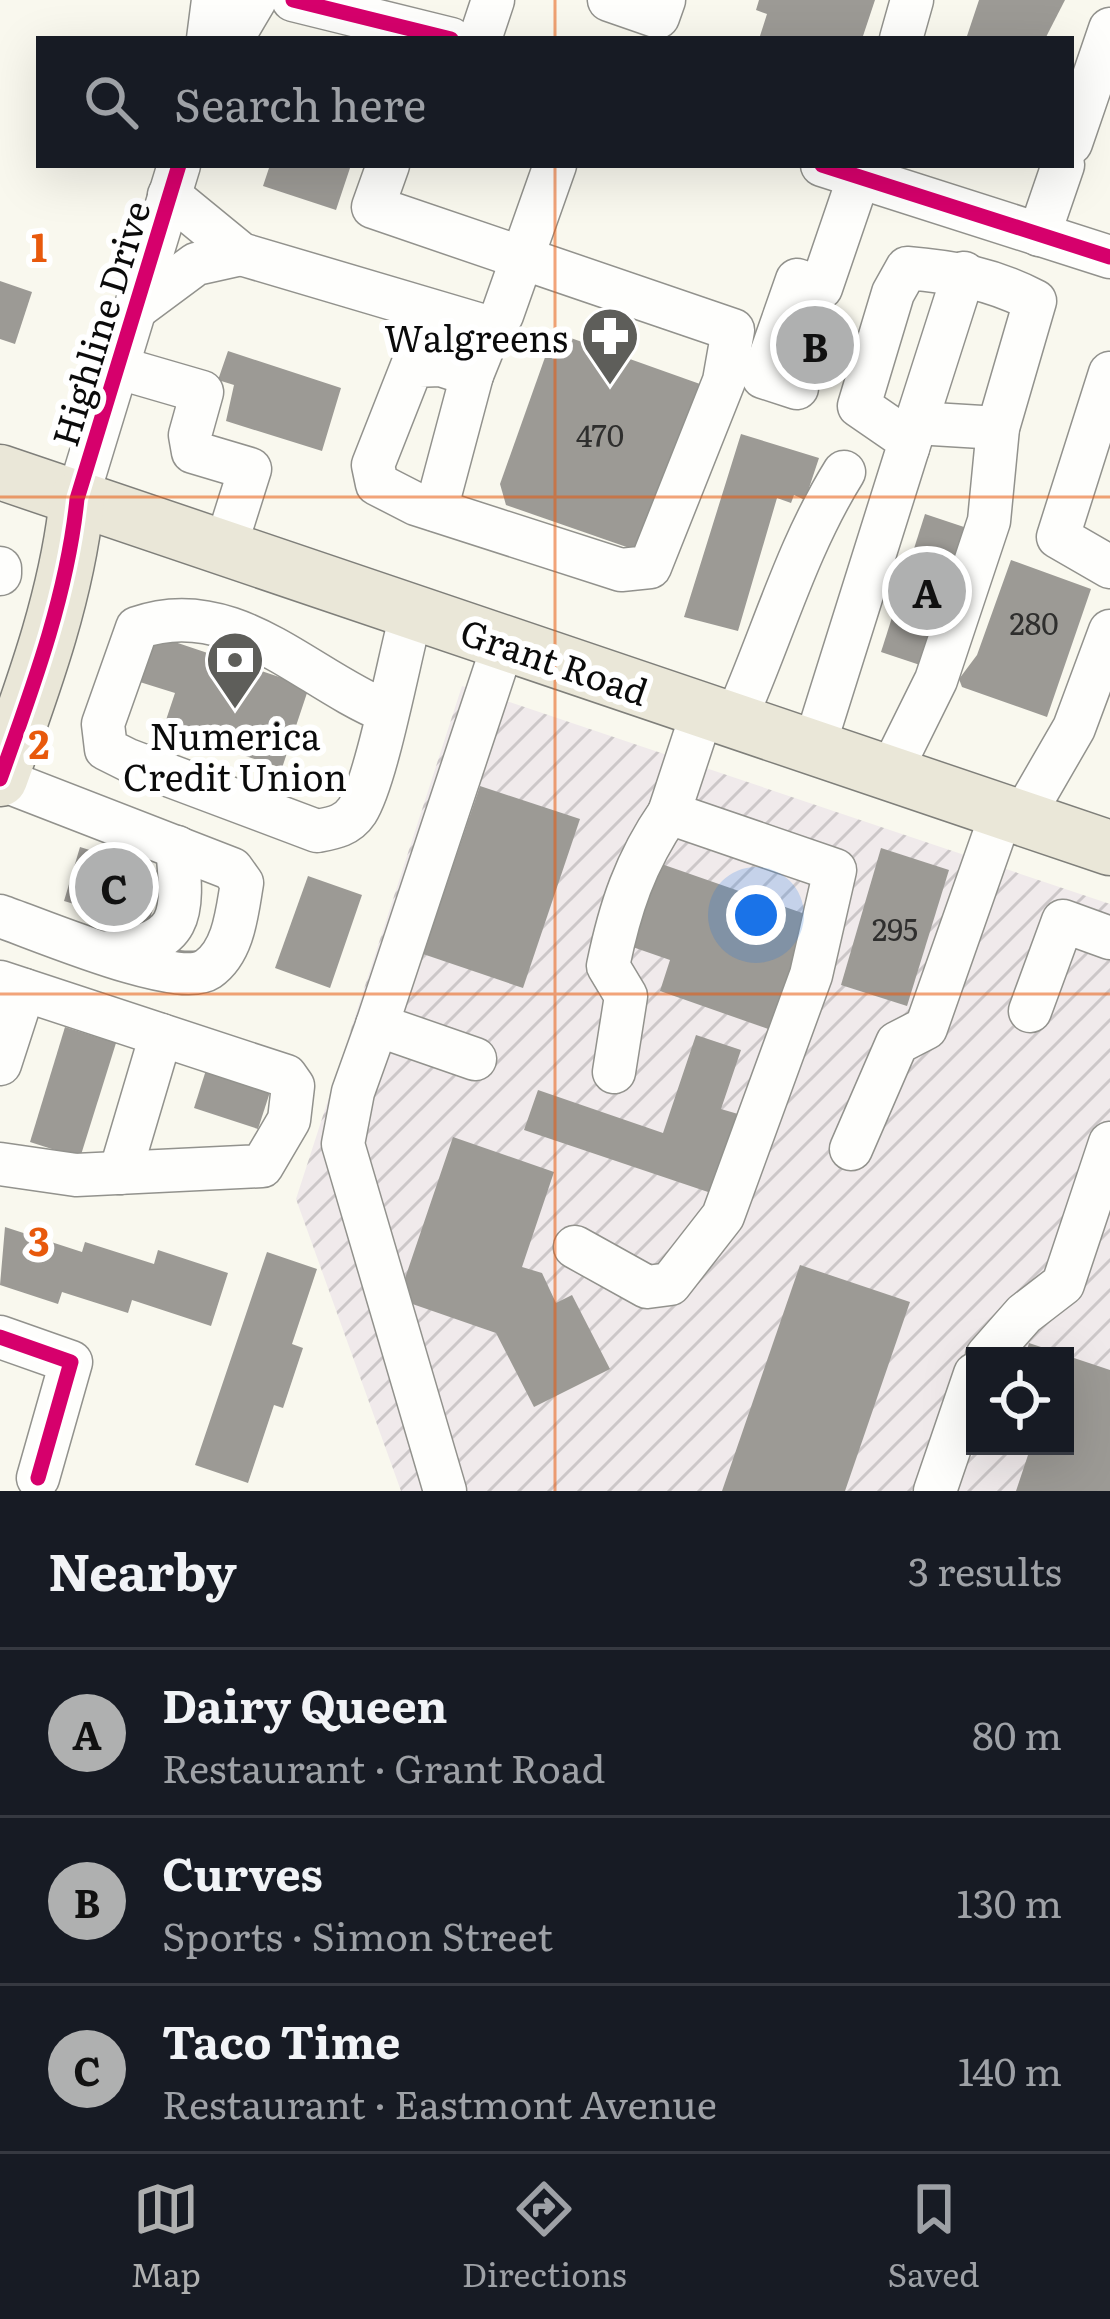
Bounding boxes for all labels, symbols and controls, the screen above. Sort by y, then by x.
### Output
search box [36,36,1074,168]
icon: search [78,69,144,135]
text: Search here [174,69,426,136]
street label: Highline Drive [37,194,161,452]
text: 1 [31,216,47,274]
pin: B [776,300,854,390]
pharmacy icon: Walgreens [579,305,641,387]
place label: Walgreens [384,310,568,363]
house number: 470 [576,412,624,456]
pin: A [888,546,966,636]
house number: 280 [1009,600,1059,644]
street label: Grant Road [454,603,656,717]
bank icon: Numerica Credit Union [204,629,266,711]
place label: Numerica Credit Union [123,708,347,802]
text: 2 [29,713,49,771]
pin: C [75,842,153,932]
your location [726,885,786,945]
house number: 295 [872,906,918,950]
text: 3 [28,1210,50,1268]
map controls [966,1347,1074,1455]
button: locate [966,1347,1074,1455]
text: Nearby [48,1531,237,1607]
text: 3 results [908,1540,1062,1598]
text: Dairy Queen [162,1670,448,1737]
text: A [72,1704,102,1762]
text: 80 m [972,1704,1062,1762]
text: Restaurant · Grant Road [162,1737,605,1795]
text: Curves [162,1838,323,1905]
text: B [74,1872,100,1930]
text: 130 m [957,1872,1062,1930]
text: Sports · Simon Street [162,1905,553,1963]
text: Taco Time [162,2006,400,2073]
text: C [73,2040,101,2098]
text: 140 m [958,2040,1062,2098]
text: Restaurant · Eastmont Avenue [162,2073,717,2131]
tab: Map [130,2176,201,2297]
tab: Directions [462,2176,627,2297]
tab: Saved [888,2176,980,2297]

